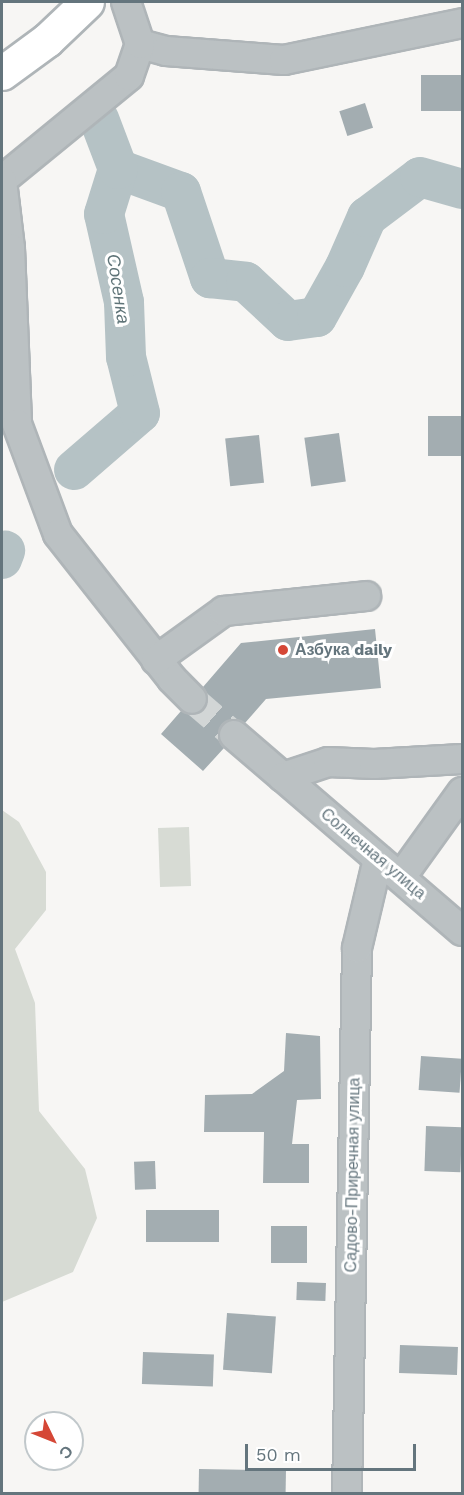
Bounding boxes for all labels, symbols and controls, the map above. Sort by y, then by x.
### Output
water label: Сосенка [102,253,134,325]
place label: Азбука daily [295,640,392,660]
marker: Азбука daily [276,643,290,657]
street label: Солнечная улица [317,805,429,903]
street label: Садово-Приречная улица [342,1077,364,1273]
north arrow [24,1411,84,1471]
scale bar [248,1432,419,1470]
text: С [55,1442,77,1463]
text: 50 m [256,1444,301,1465]

